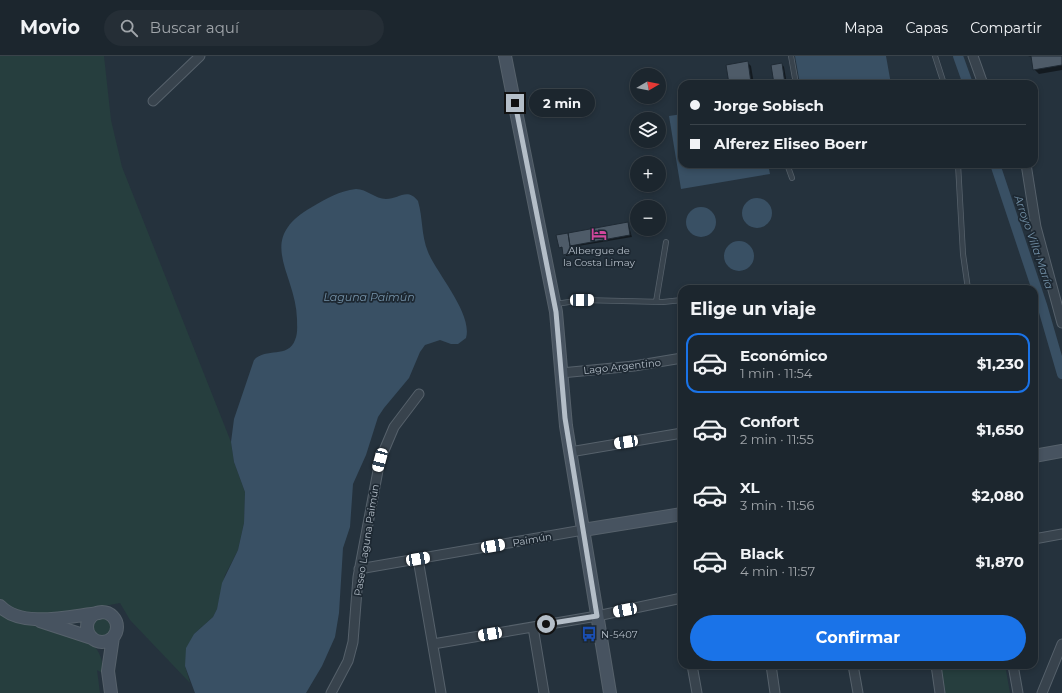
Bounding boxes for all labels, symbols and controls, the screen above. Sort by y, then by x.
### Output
search box [104,10,384,46]
text: Movio [20,16,80,39]
icon: search [118,17,140,39]
text: Buscar aquí [150,18,239,37]
text: Mapa [844,19,884,37]
text: Capas [906,19,948,37]
text: Compartir [970,19,1042,37]
north arrow [630,68,666,104]
map controls [630,68,666,236]
callout: 2 min [529,89,595,117]
route end [506,94,524,112]
text: 2 min [543,95,581,111]
text: Jorge Sobisch [714,96,824,115]
button: layers [630,112,666,148]
text: Alferez Eliseo Boerr [714,134,868,153]
button: + [630,156,666,192]
water label: Arroyo Villa María [1011,192,1057,291]
button: − [630,200,666,236]
hotel icon: Albergue de la Costa Limay [590,225,608,243]
place label: Albergue de la Costa Limay [563,244,636,269]
water label: Laguna Paimún [323,290,415,304]
car [570,294,594,306]
text: Elige un viaje [690,298,816,320]
icon: car [692,345,728,381]
text: Económico [740,346,828,365]
text: $1,230 [977,354,1024,373]
street label: Lago Argentino [583,356,662,377]
text: 1 min · 11:54 [740,365,812,381]
icon: car [692,411,728,447]
text: Confort [740,412,800,431]
text: $1,650 [976,420,1024,439]
text: 2 min · 11:55 [740,431,814,447]
car [613,434,639,450]
car [371,447,389,473]
icon: car [692,477,728,513]
text: XL [740,478,759,497]
street label: Paseo Laguna Paimún [351,483,382,597]
text: $2,080 [971,486,1024,505]
text: 3 min · 11:56 [740,497,814,513]
street label: Paimún [511,530,553,549]
car [480,538,506,554]
icon: car [692,543,728,579]
text: Black [740,544,784,563]
car [405,551,431,567]
text: $1,870 [976,552,1024,571]
text: 4 min · 11:57 [740,563,815,579]
car [612,602,638,618]
route start [537,615,555,633]
button: Confirmar [690,615,1026,661]
bus stop icon: N-5407 [580,625,598,643]
car [477,626,503,642]
place label: N-5407 [601,628,638,641]

